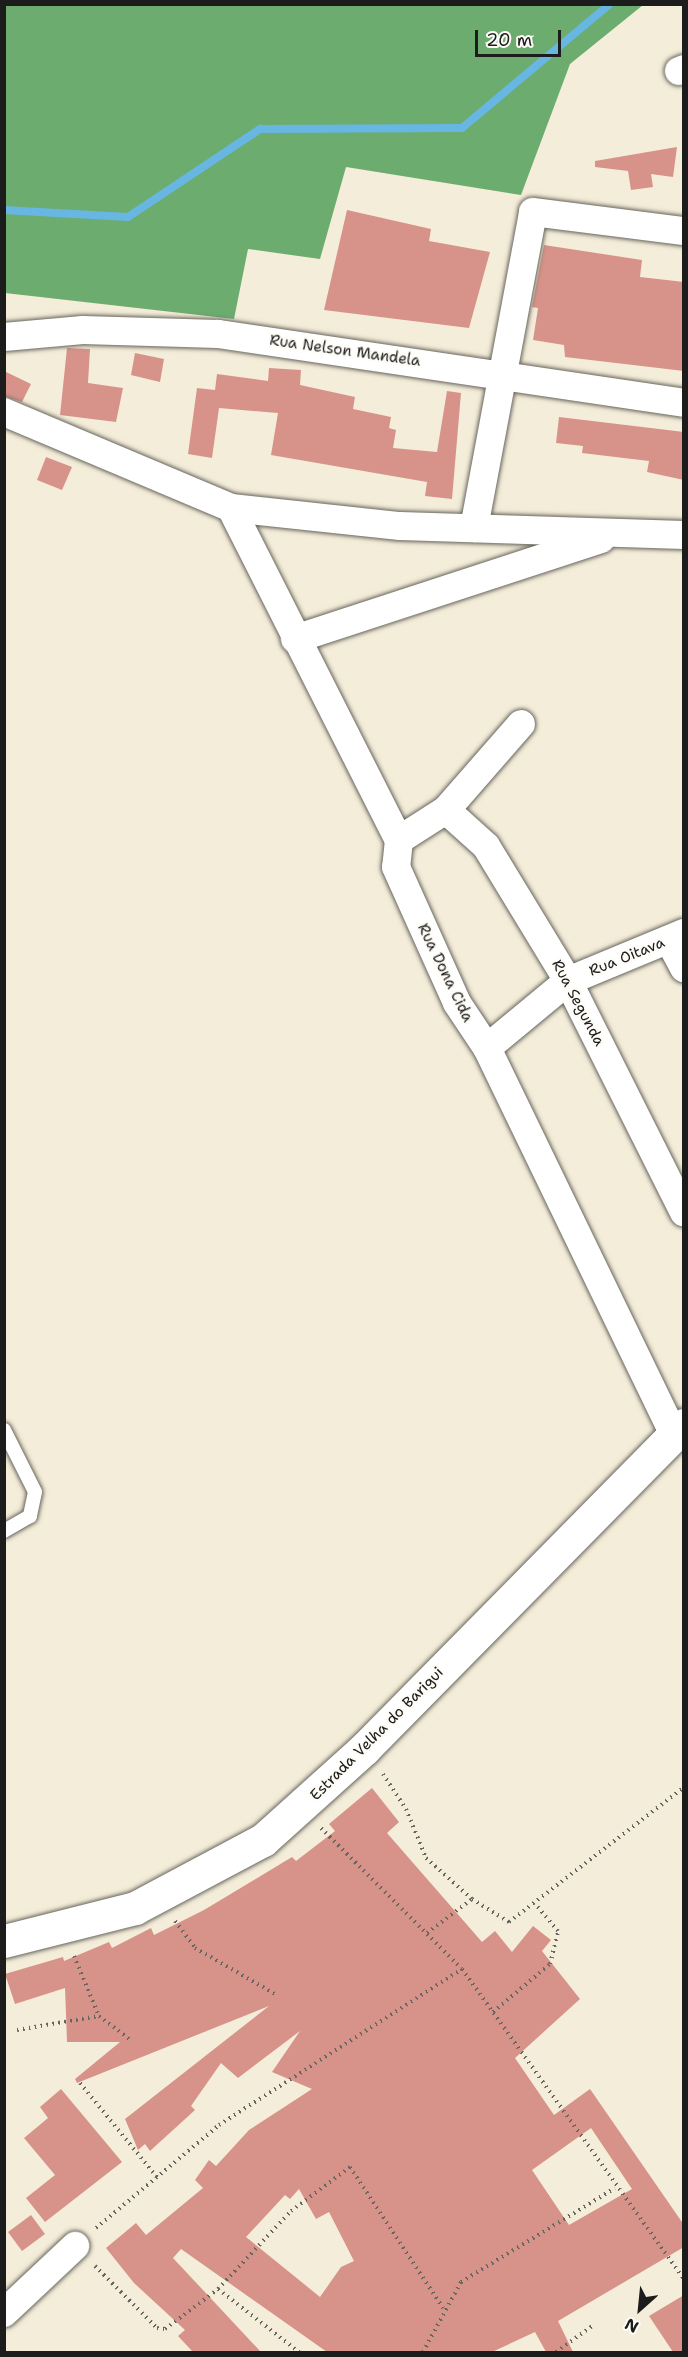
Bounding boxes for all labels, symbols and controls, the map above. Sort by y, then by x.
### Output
scale bar [478,18,564,56]
text: 20 m [486,28,532,52]
street label: Rua Nelson Mandela [268,332,422,370]
street label: Rua Dona Cida [413,921,477,1025]
street label: Rua Oitava [587,934,667,980]
street label: Rua Segunda [548,957,608,1049]
street label: Estrada Velha do Barigui [307,1664,447,1804]
north arrow [610,2279,670,2339]
text: N [621,2313,642,2338]

